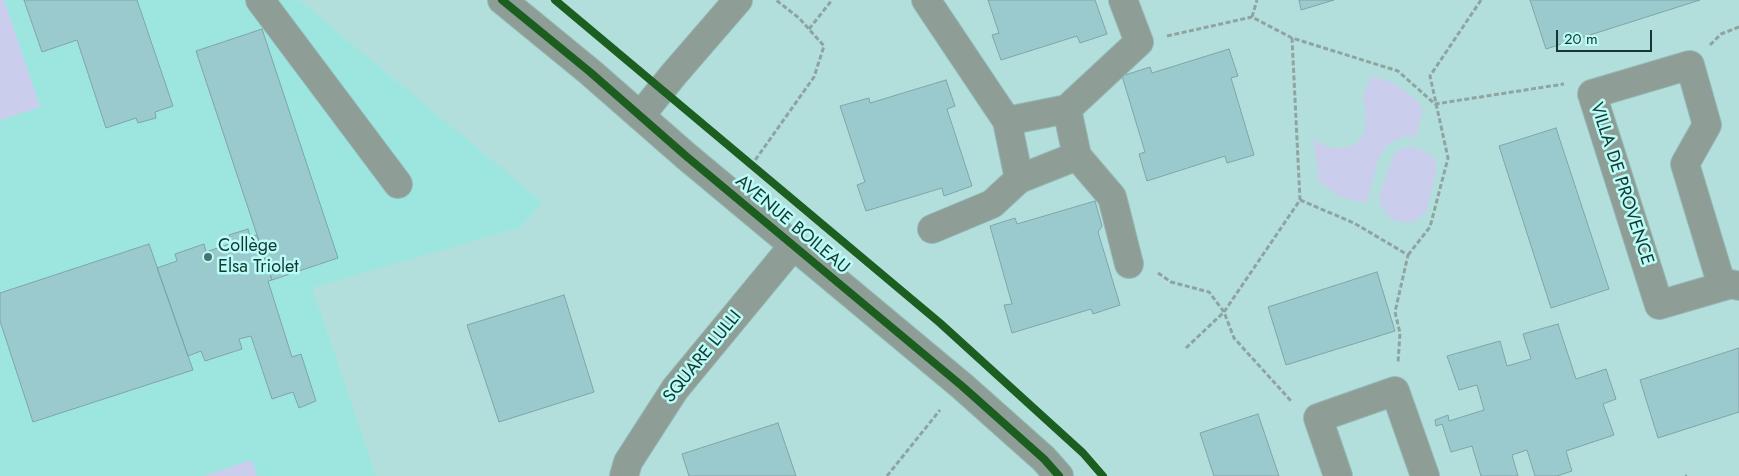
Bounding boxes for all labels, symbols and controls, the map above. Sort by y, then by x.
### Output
scale bar [1559,20,1655,52]
text: 20 m [1564,28,1598,50]
street label: VILLA DE PROVENCE [1585,100,1657,268]
street label: AVENUE BOILEAU [731,171,853,279]
place label: Collège Elsa Triolet [218,236,299,278]
marker: Collège Elsa Triolet [202,251,214,263]
street label: SQUARE LULLI [659,306,747,408]

